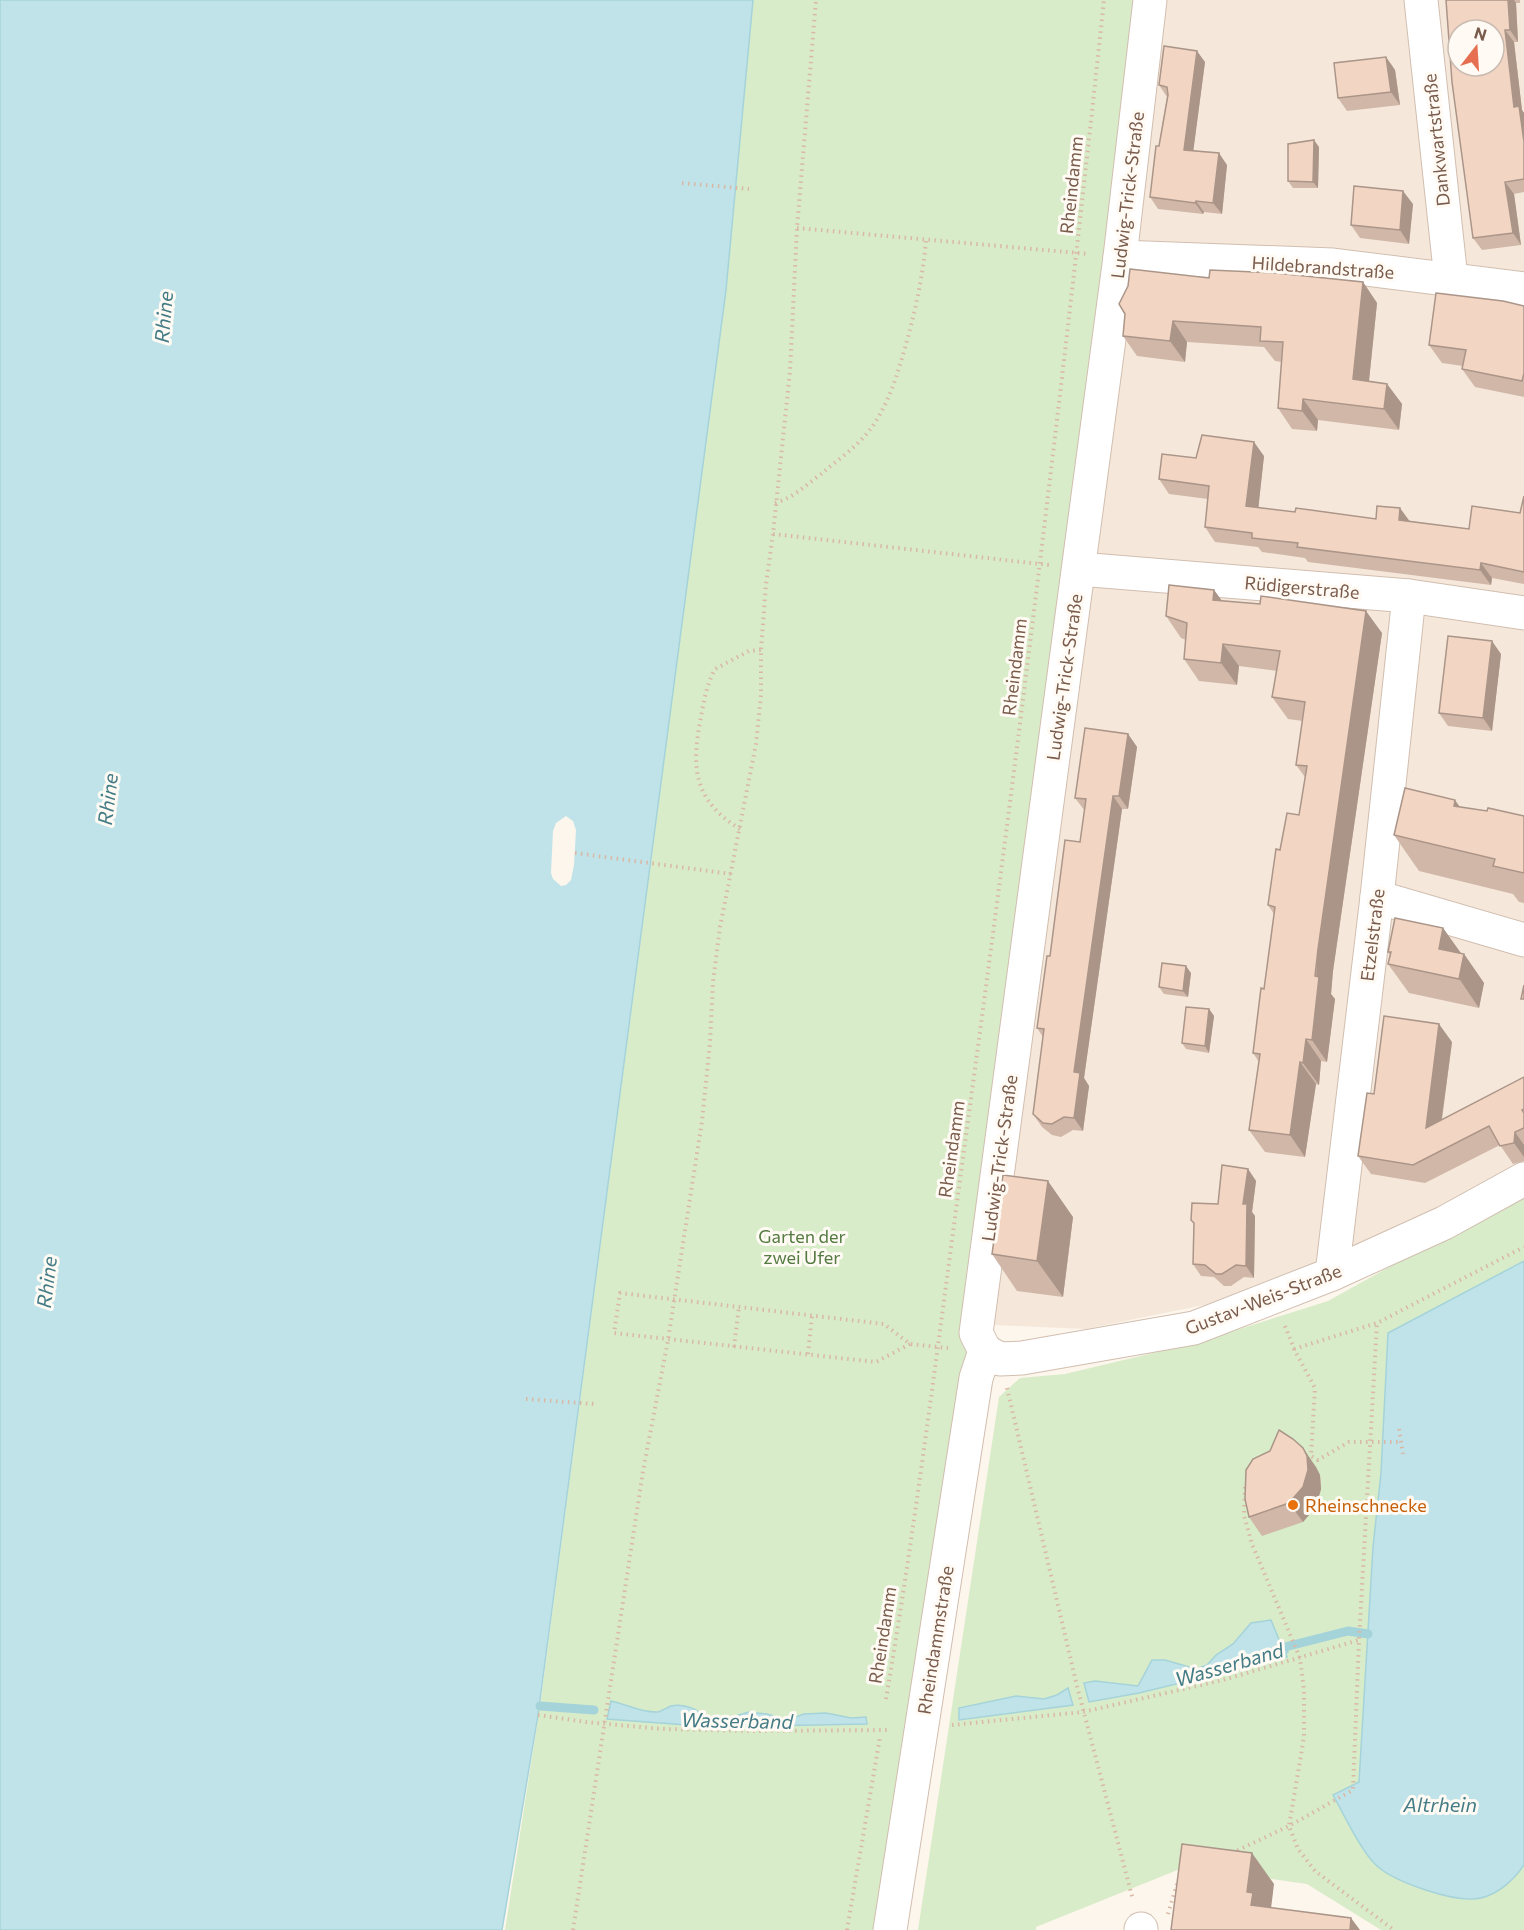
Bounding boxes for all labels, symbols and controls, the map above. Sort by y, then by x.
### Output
north arrow [1446,18,1506,78]
text: N [1472,22,1489,44]
street label: Dankwartstraße [1418,73,1454,207]
street label: Ludwig-Trick-Straße [1106,110,1148,280]
street label: Rheindamm [1055,135,1087,235]
street label: Hildebrandstraße [1251,251,1395,283]
water label: Rhine [149,290,177,344]
street label: Rüdigerstraße [1244,571,1360,603]
street label: Ludwig-Trick-Straße [1041,592,1087,762]
street label: Rheindamm [997,617,1031,717]
water label: Rhine [92,771,122,826]
street label: Etzelstraße [1355,887,1389,983]
street label: Ludwig-Trick-Straße [976,1073,1022,1243]
street label: Rheindamm [933,1099,969,1199]
park label: Garten der zwei Ufer [758,1225,846,1268]
water label: Rhine [31,1254,61,1309]
street label: Gustav-Weis-Straße [1182,1259,1344,1339]
place label: Rheinschnecke [1305,1494,1427,1516]
marker: Rheinschnecke [1286,1498,1300,1512]
street label: Rheindammstraße [912,1564,958,1716]
street label: Rheindamm [863,1585,901,1685]
water label: Wasserband [1172,1637,1287,1691]
water label: Wasserband [681,1707,795,1733]
water label: Altrhein [1402,1792,1477,1816]

